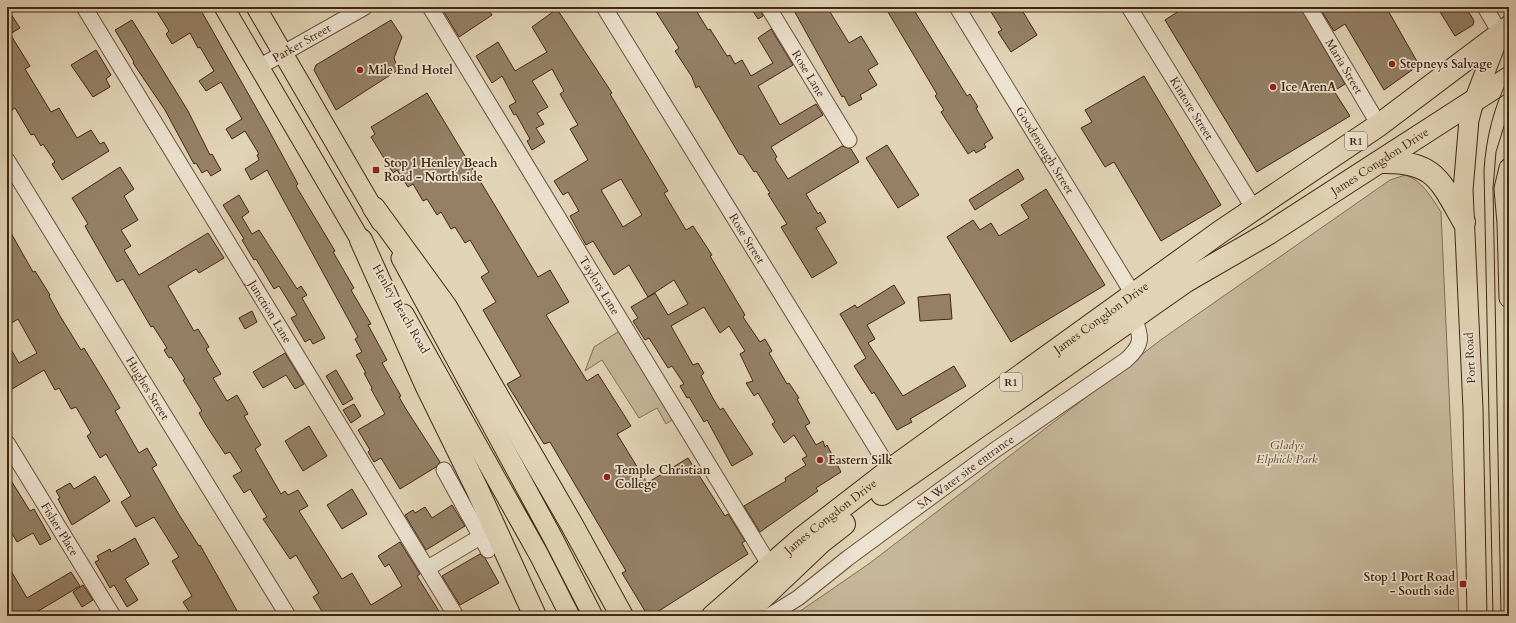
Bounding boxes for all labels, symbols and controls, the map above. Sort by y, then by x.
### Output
street label: Parker Street [269,20,334,66]
street label: Maria Street [1322,36,1367,97]
street label: Rose Lane [788,47,829,100]
place label: Stepneys Salvage [1400,56,1492,72]
marker: Stepneys Salvage [1387,59,1397,69]
place label: Mile End Hotel [368,62,453,78]
marker: Mile End Hotel [355,65,365,75]
street label: Kintore Street [1166,74,1217,143]
place label: Ice ArenA [1281,79,1336,95]
marker: Ice ArenA [1268,82,1278,92]
street label: Goodenough Street [1012,104,1078,197]
street label: James Congdon Drive [1326,124,1432,200]
road number: R1 [1345,132,1367,150]
place label: Stop 1 Henley Beach Road - North side [384,155,498,185]
marker: Stop 1 Henley Beach Road - North side [371,165,381,175]
street label: Rose Street [725,210,769,267]
street label: Taylors Lane [575,253,624,318]
street label: Henley Beach Road [369,261,433,357]
street label: Junction Lane [244,275,296,346]
street label: James Congdon Drive [1049,278,1152,358]
street label: Port Road [1461,331,1479,384]
street label: Hughes Street [122,353,173,423]
road number: R1 [1000,373,1022,391]
street label: SA Water site entrance [914,431,1017,513]
park label: Gladys Elphick Park [1256,437,1318,467]
place label: Eastern Silk [828,452,893,468]
marker: Eastern Silk [815,455,825,465]
place label: Temple Christian College [615,462,711,492]
marker: Temple Christian College [602,472,612,482]
street label: James Congdon Drive [779,475,880,559]
street label: Fisher Place [37,499,82,559]
place label: Stop 1 Port Road - South side [1364,569,1455,599]
marker: Stop 1 Port Road - South side [1458,579,1468,589]

